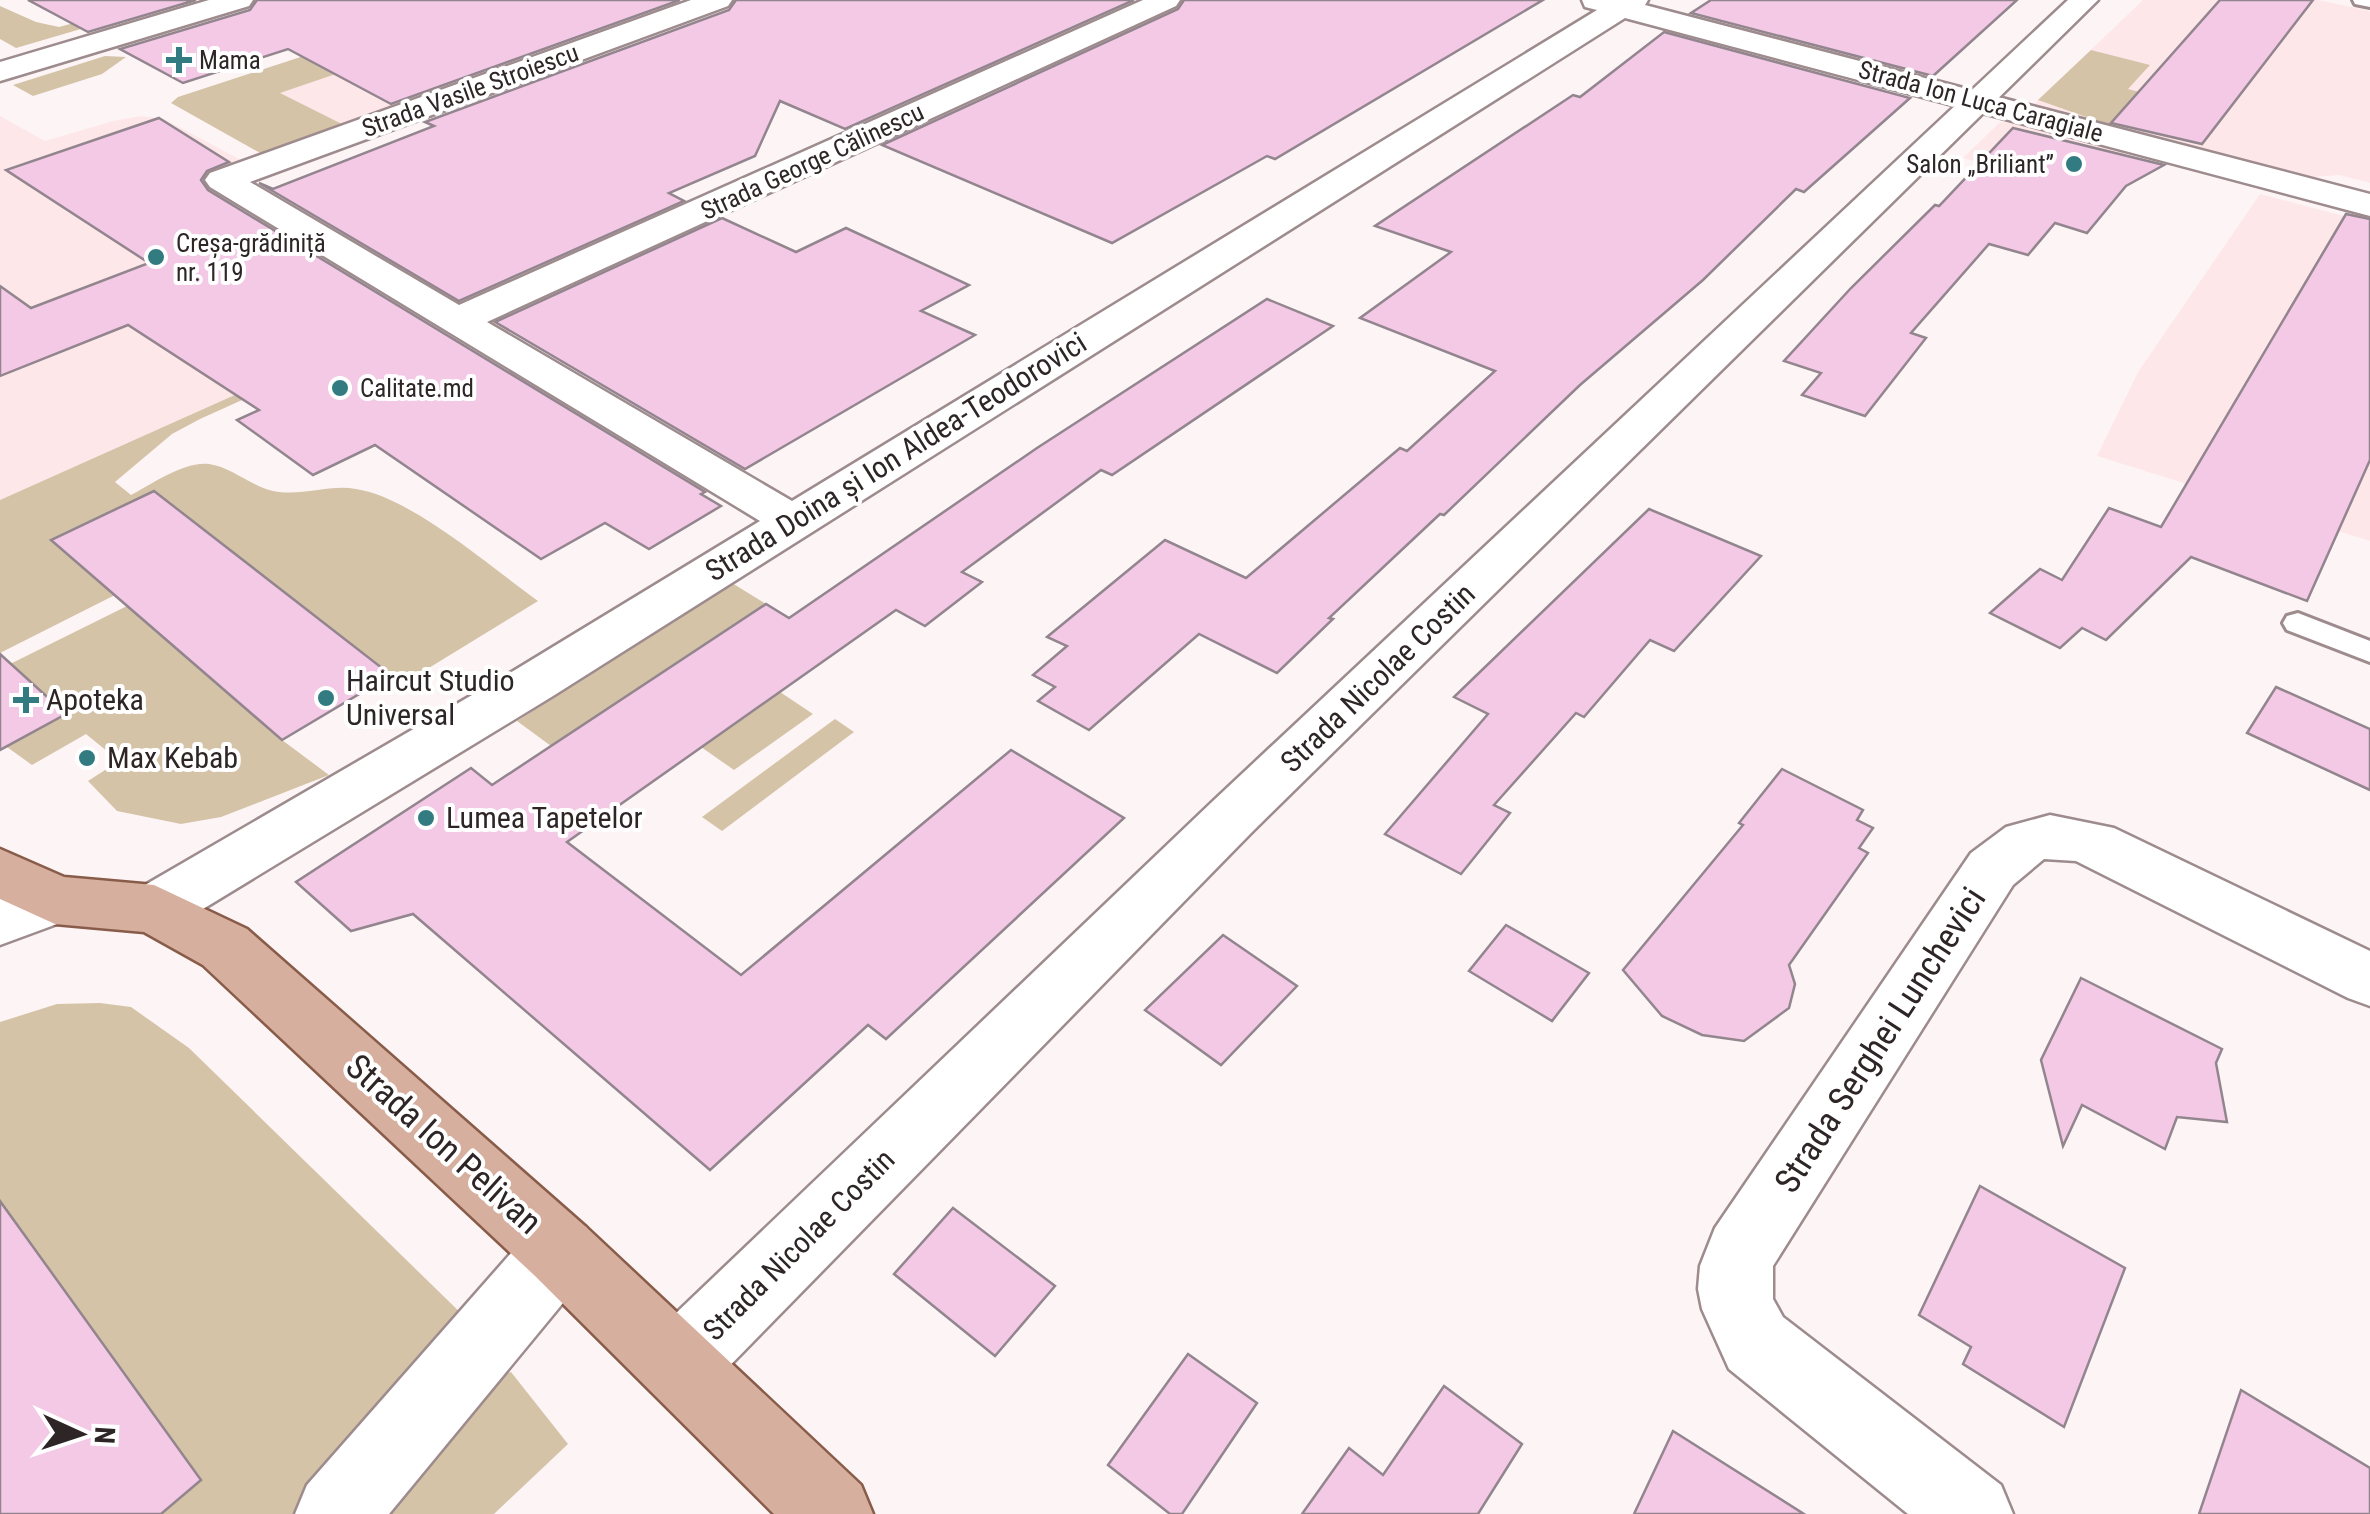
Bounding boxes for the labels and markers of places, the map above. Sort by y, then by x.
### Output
place label: Mama [199,46,261,75]
marker: Mama [168,49,190,71]
place label: Salon „Briliant” [1906,150,2054,179]
marker: Salon „Briliant” [2063,153,2085,175]
place label: Creșa-grădiniță nr. 119 [176,229,326,287]
marker: Creșa-grădiniță nr. 119 [145,246,167,268]
place label: Calitate.md [360,374,474,403]
marker: Calitate.md [329,377,351,399]
place label: Haircut Studio Universal [346,663,515,732]
place label: Apoteka [46,682,144,717]
marker: Haircut Studio Universal [315,687,337,709]
marker: Apoteka [15,689,37,711]
place label: Max Kebab [107,740,238,775]
marker: Max Kebab [76,747,98,769]
place label: Lumea Tapetelor [446,800,643,835]
marker: Lumea Tapetelor [415,807,437,829]

